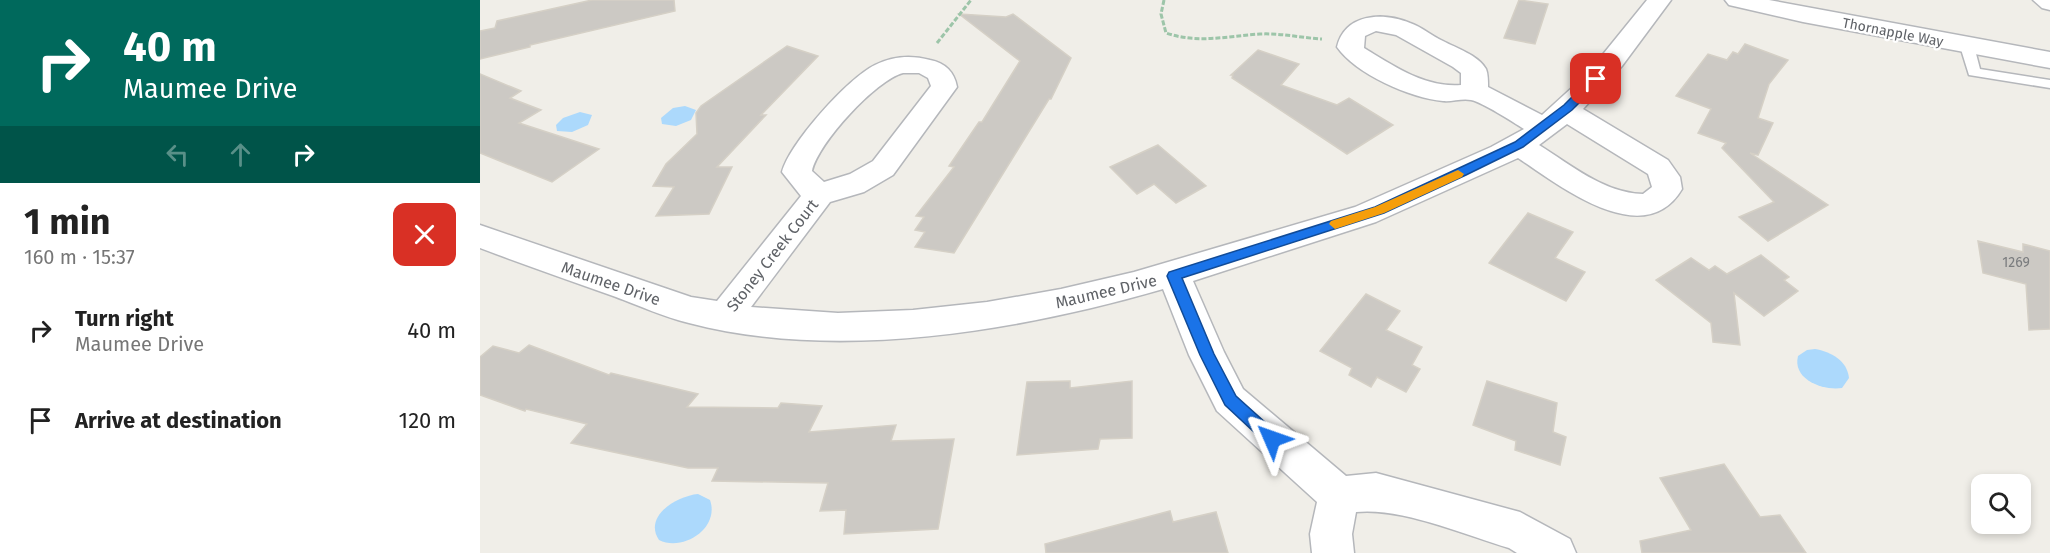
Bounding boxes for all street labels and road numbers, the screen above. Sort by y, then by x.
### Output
street label: Thornapple Way [1841,14,1945,51]
street label: Stoney Creek Court [723,195,822,315]
street label: Maumee Drive [559,258,663,309]
street label: Maumee Drive [1054,271,1159,312]

